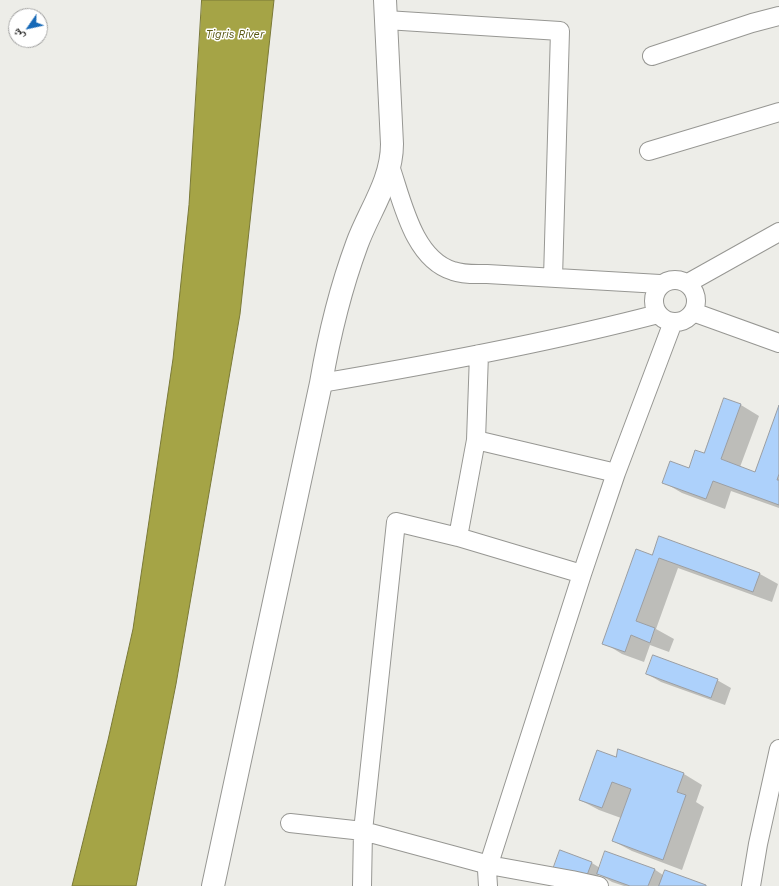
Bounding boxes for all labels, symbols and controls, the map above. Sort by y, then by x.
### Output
north arrow [8,8,48,48]
text: ش [10,26,27,43]
water label: Tigris River [206,28,264,42]

